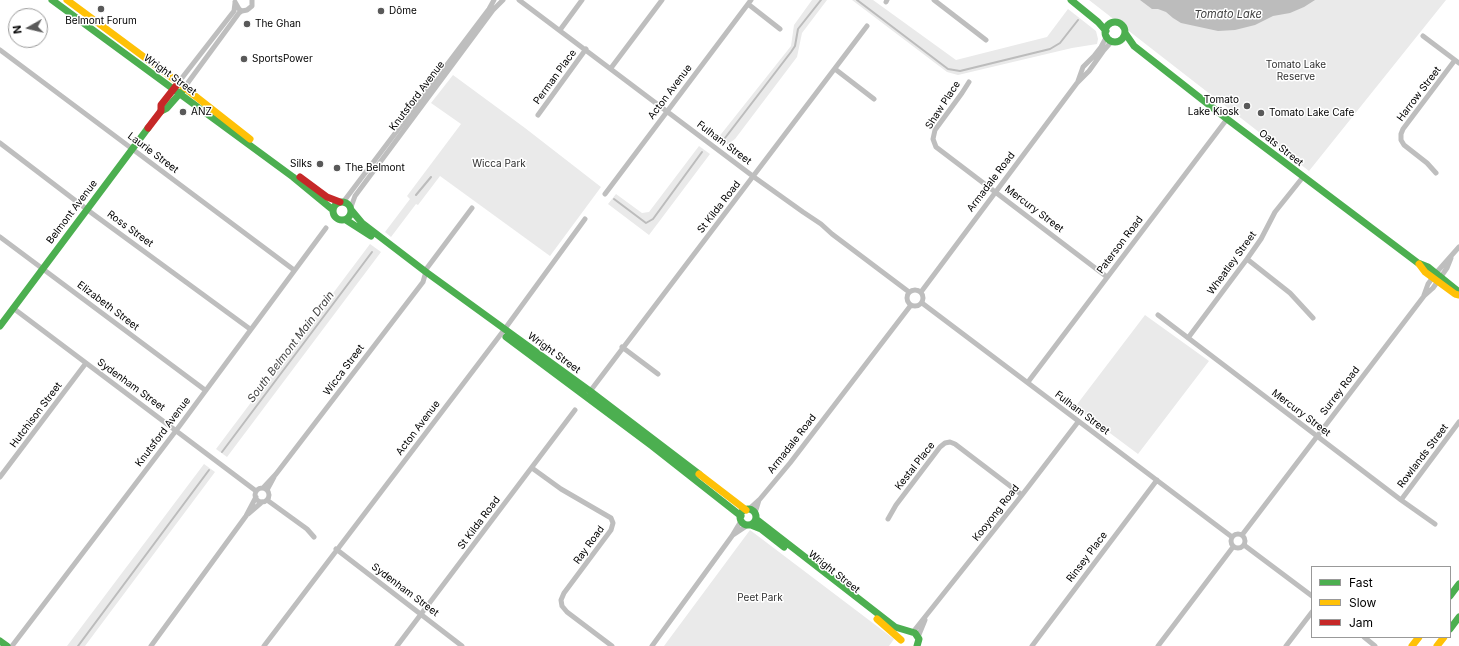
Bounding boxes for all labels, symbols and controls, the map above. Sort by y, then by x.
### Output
marker: Belmont Forum [96,4,106,14]
place label: Dôme [389,5,417,17]
marker: Dôme [376,6,386,16]
north arrow [8,8,48,48]
water label: Tomato Lake [1194,8,1262,22]
place label: Belmont Forum [65,15,137,27]
place label: The Ghan [255,18,301,30]
marker: The Ghan [242,19,252,29]
text: N [10,24,25,35]
street label: Perman Place [531,47,579,107]
street label: Wright Street [141,52,199,98]
place label: SportsPower [252,53,313,65]
marker: SportsPower [239,54,249,64]
street label: Knutsford Avenue [387,59,447,133]
park label: Tomato Lake Reserve [1266,59,1326,82]
street label: Acton Avenue [645,62,695,122]
street label: Harrow Street [1394,64,1444,124]
street label: Shaw Place [923,79,963,131]
place label: Tomato Lake Kiosk [1188,94,1239,118]
marker: Tomato Lake Kiosk [1242,101,1252,111]
place label: ANZ [191,106,212,118]
marker: ANZ [178,107,188,117]
place label: Tomato Lake Cafe [1269,107,1354,119]
marker: Tomato Lake Cafe [1256,108,1266,118]
street label: Fulham Street [694,119,754,167]
street label: Oats Street [1257,127,1305,169]
street label: Laurie Street [125,130,181,176]
street label: Armadale Road [965,150,1017,214]
place label: Silks [290,158,312,170]
park label: Wicca Park [472,158,526,170]
marker: Silks [315,159,325,169]
place label: The Belmont [345,162,405,174]
marker: The Belmont [332,163,342,173]
street label: Belmont Avenue [44,178,100,246]
street label: St Kilda Road [695,179,743,235]
street label: Mercury Street [1002,183,1066,235]
street label: Ross Street [105,208,155,250]
street label: Paterson Road [1094,214,1146,276]
street label: Wheatley Street [1205,229,1259,297]
street label: Elizabeth Street [75,279,141,333]
water label: South Belmont Main Drain [245,289,337,405]
street label: Wright Street [525,330,583,376]
street label: Wicca Street [321,342,367,398]
street label: Sydenham Street [95,356,167,414]
street label: Surrey Road [1318,364,1362,418]
street label: Hutchison Street [8,380,64,450]
street label: Mercury Street [1269,387,1333,439]
street label: Fulham Street [1052,389,1112,437]
street label: Knutsford Avenue [133,395,193,469]
street label: Acton Avenue [393,398,443,458]
street label: Armadale Road [765,412,819,476]
street label: Rowlands Street [1395,422,1451,490]
street label: Kestal Place [893,440,937,492]
street label: Kooyong Road [970,482,1022,544]
street label: St Kilda Road [455,494,503,552]
street label: Ray Road [571,524,607,566]
street label: Rinsey Place [1064,529,1110,585]
street label: Wright Street [806,548,862,596]
street label: Sydenham Street [369,561,441,619]
legend [1311,566,1451,638]
text: Fast [1349,575,1373,590]
park label: Peet Park [737,592,783,604]
text: Slow [1349,595,1376,610]
text: Jam [1349,615,1373,630]

